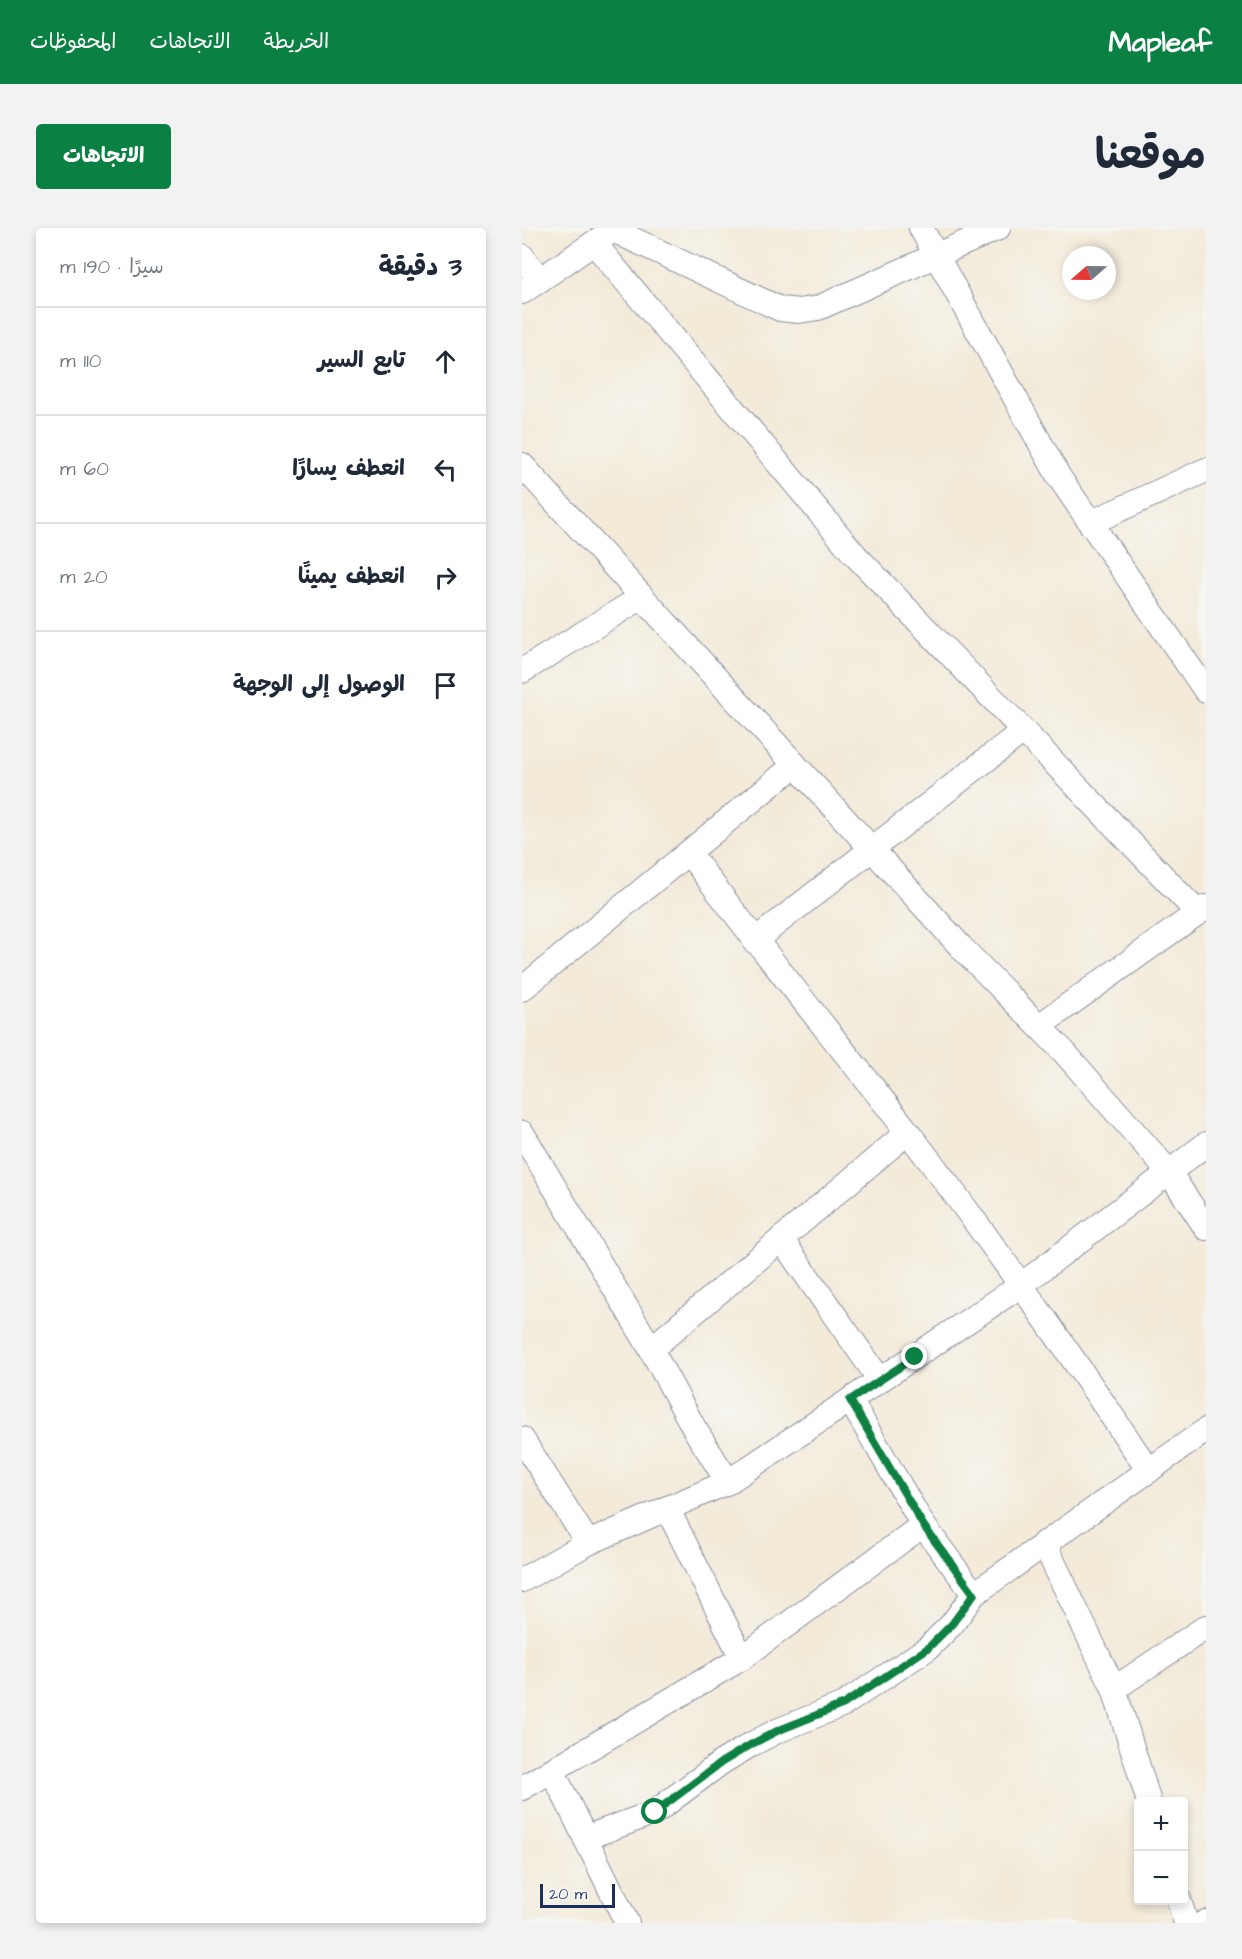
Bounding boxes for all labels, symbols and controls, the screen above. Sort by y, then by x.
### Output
text: Mapleaf [1109,23,1212,62]
text: المحفوظات [30,27,116,56]
text: الاتجاهات [149,27,231,56]
text: الخريطة [264,27,329,56]
button: الاتجاهات [36,124,171,189]
text: موقعنا [1095,127,1206,185]
north arrow [1062,246,1116,300]
text: 3 دقيقة [378,249,462,285]
text: سيرًا · 190 m [60,253,164,281]
text: تابع السير [318,345,405,376]
icon: ahead [429,345,462,378]
text: 110 m [60,347,101,375]
text: انعطف يسارًا [292,453,405,484]
icon: left [429,453,462,486]
text: 60 m [60,455,109,483]
text: انعطف يمينًا [298,561,405,592]
icon: right [429,561,462,594]
text: 20 m [60,563,108,591]
text: الوصول إلى الوجهة [233,669,405,700]
icon: arrive [429,669,462,702]
route end [901,1343,927,1369]
map controls [1134,1797,1188,1905]
button: + [1134,1797,1188,1851]
route start [641,1798,667,1824]
button: − [1134,1851,1188,1905]
scale bar [540,1881,615,1908]
text: 20 m [549,1883,587,1905]

